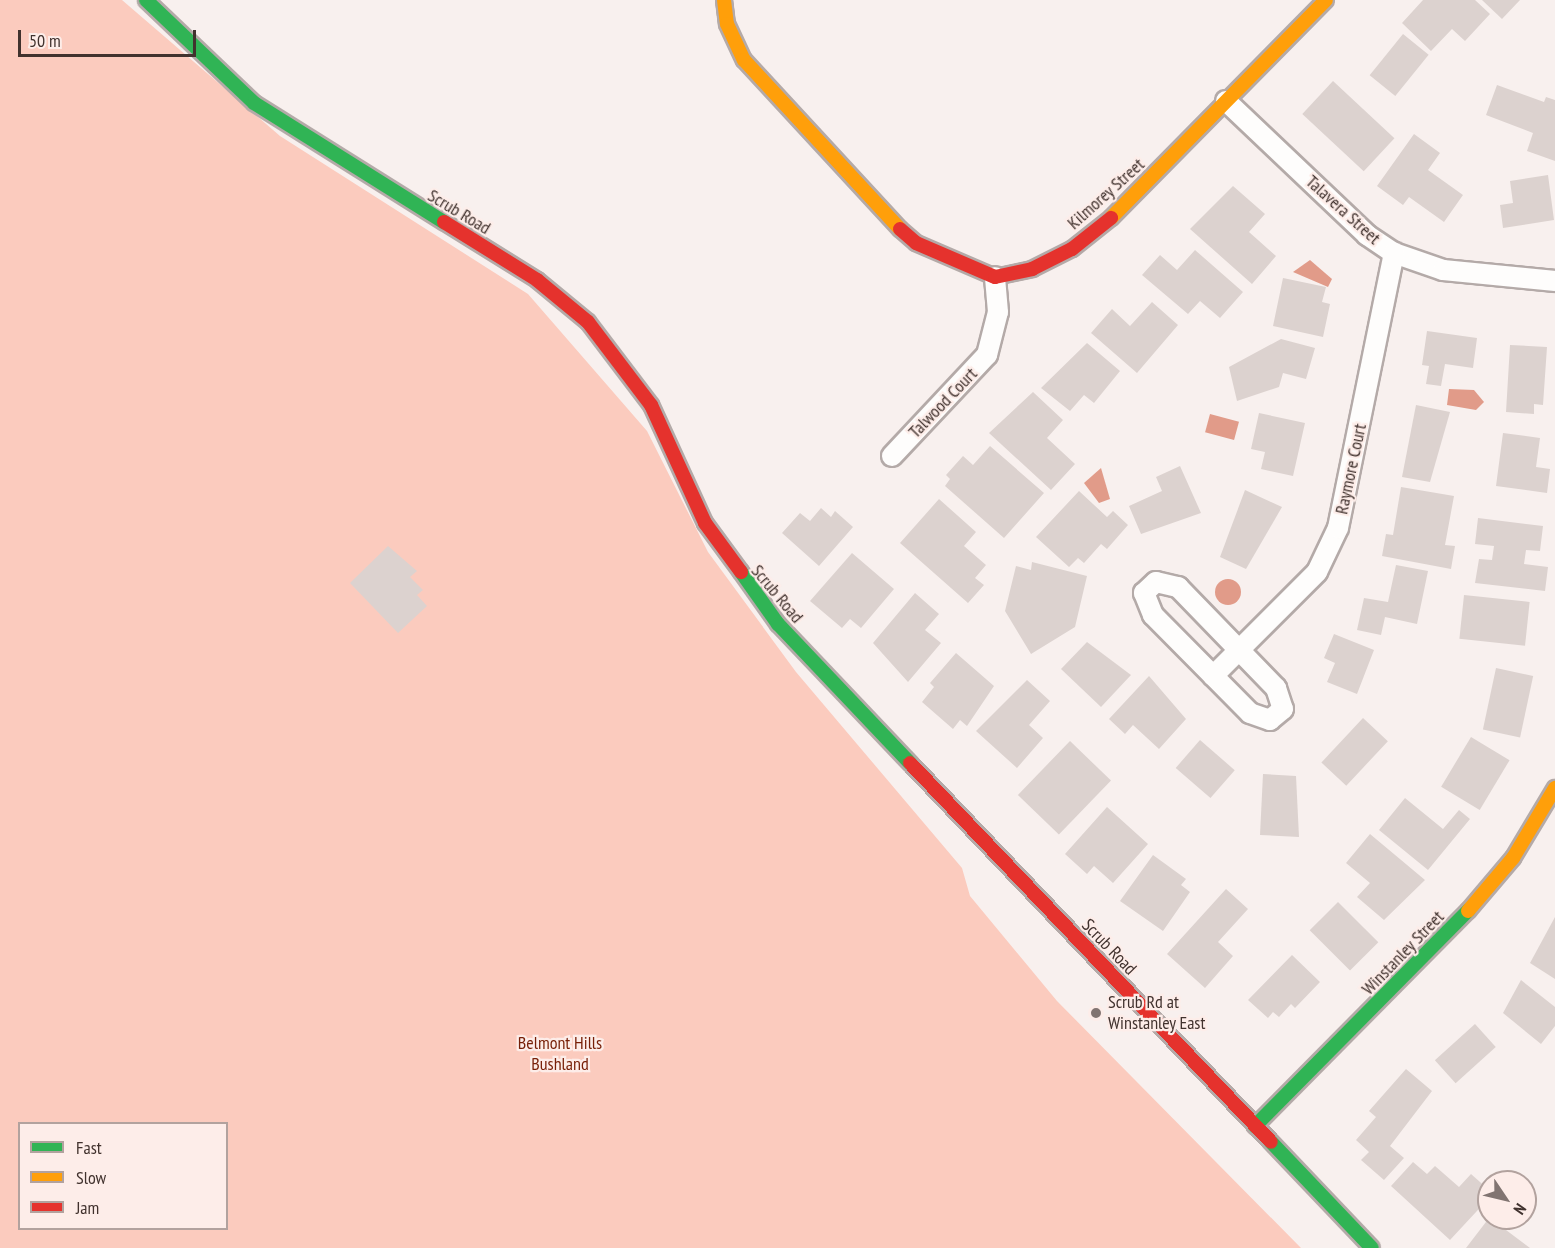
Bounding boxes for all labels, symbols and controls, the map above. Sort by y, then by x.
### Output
scale bar [21,18,200,56]
text: 50 m [29,29,61,52]
street label: Kilmorey Street [1063,154,1149,234]
street label: Talavera Street [1301,171,1385,249]
street label: Scrub Road [424,185,494,239]
street label: Talwood Court [904,363,982,443]
street label: Raymore Court [1331,422,1371,516]
street label: Scrub Road [746,561,808,627]
street label: Winstanley Street [1357,906,1449,1000]
street label: Scrub Road [1077,915,1141,979]
place label: Scrub Rd at Winstanley East [1108,992,1206,1034]
marker: Scrub Rd at Winstanley East [1089,1006,1103,1020]
park label: Belmont Hills Bushland [518,1033,602,1076]
legend [18,1122,228,1230]
text: Fast [76,1136,102,1159]
text: Slow [76,1166,106,1189]
north arrow [1477,1170,1537,1230]
text: Jam [76,1196,99,1219]
text: N [1509,1200,1531,1218]

